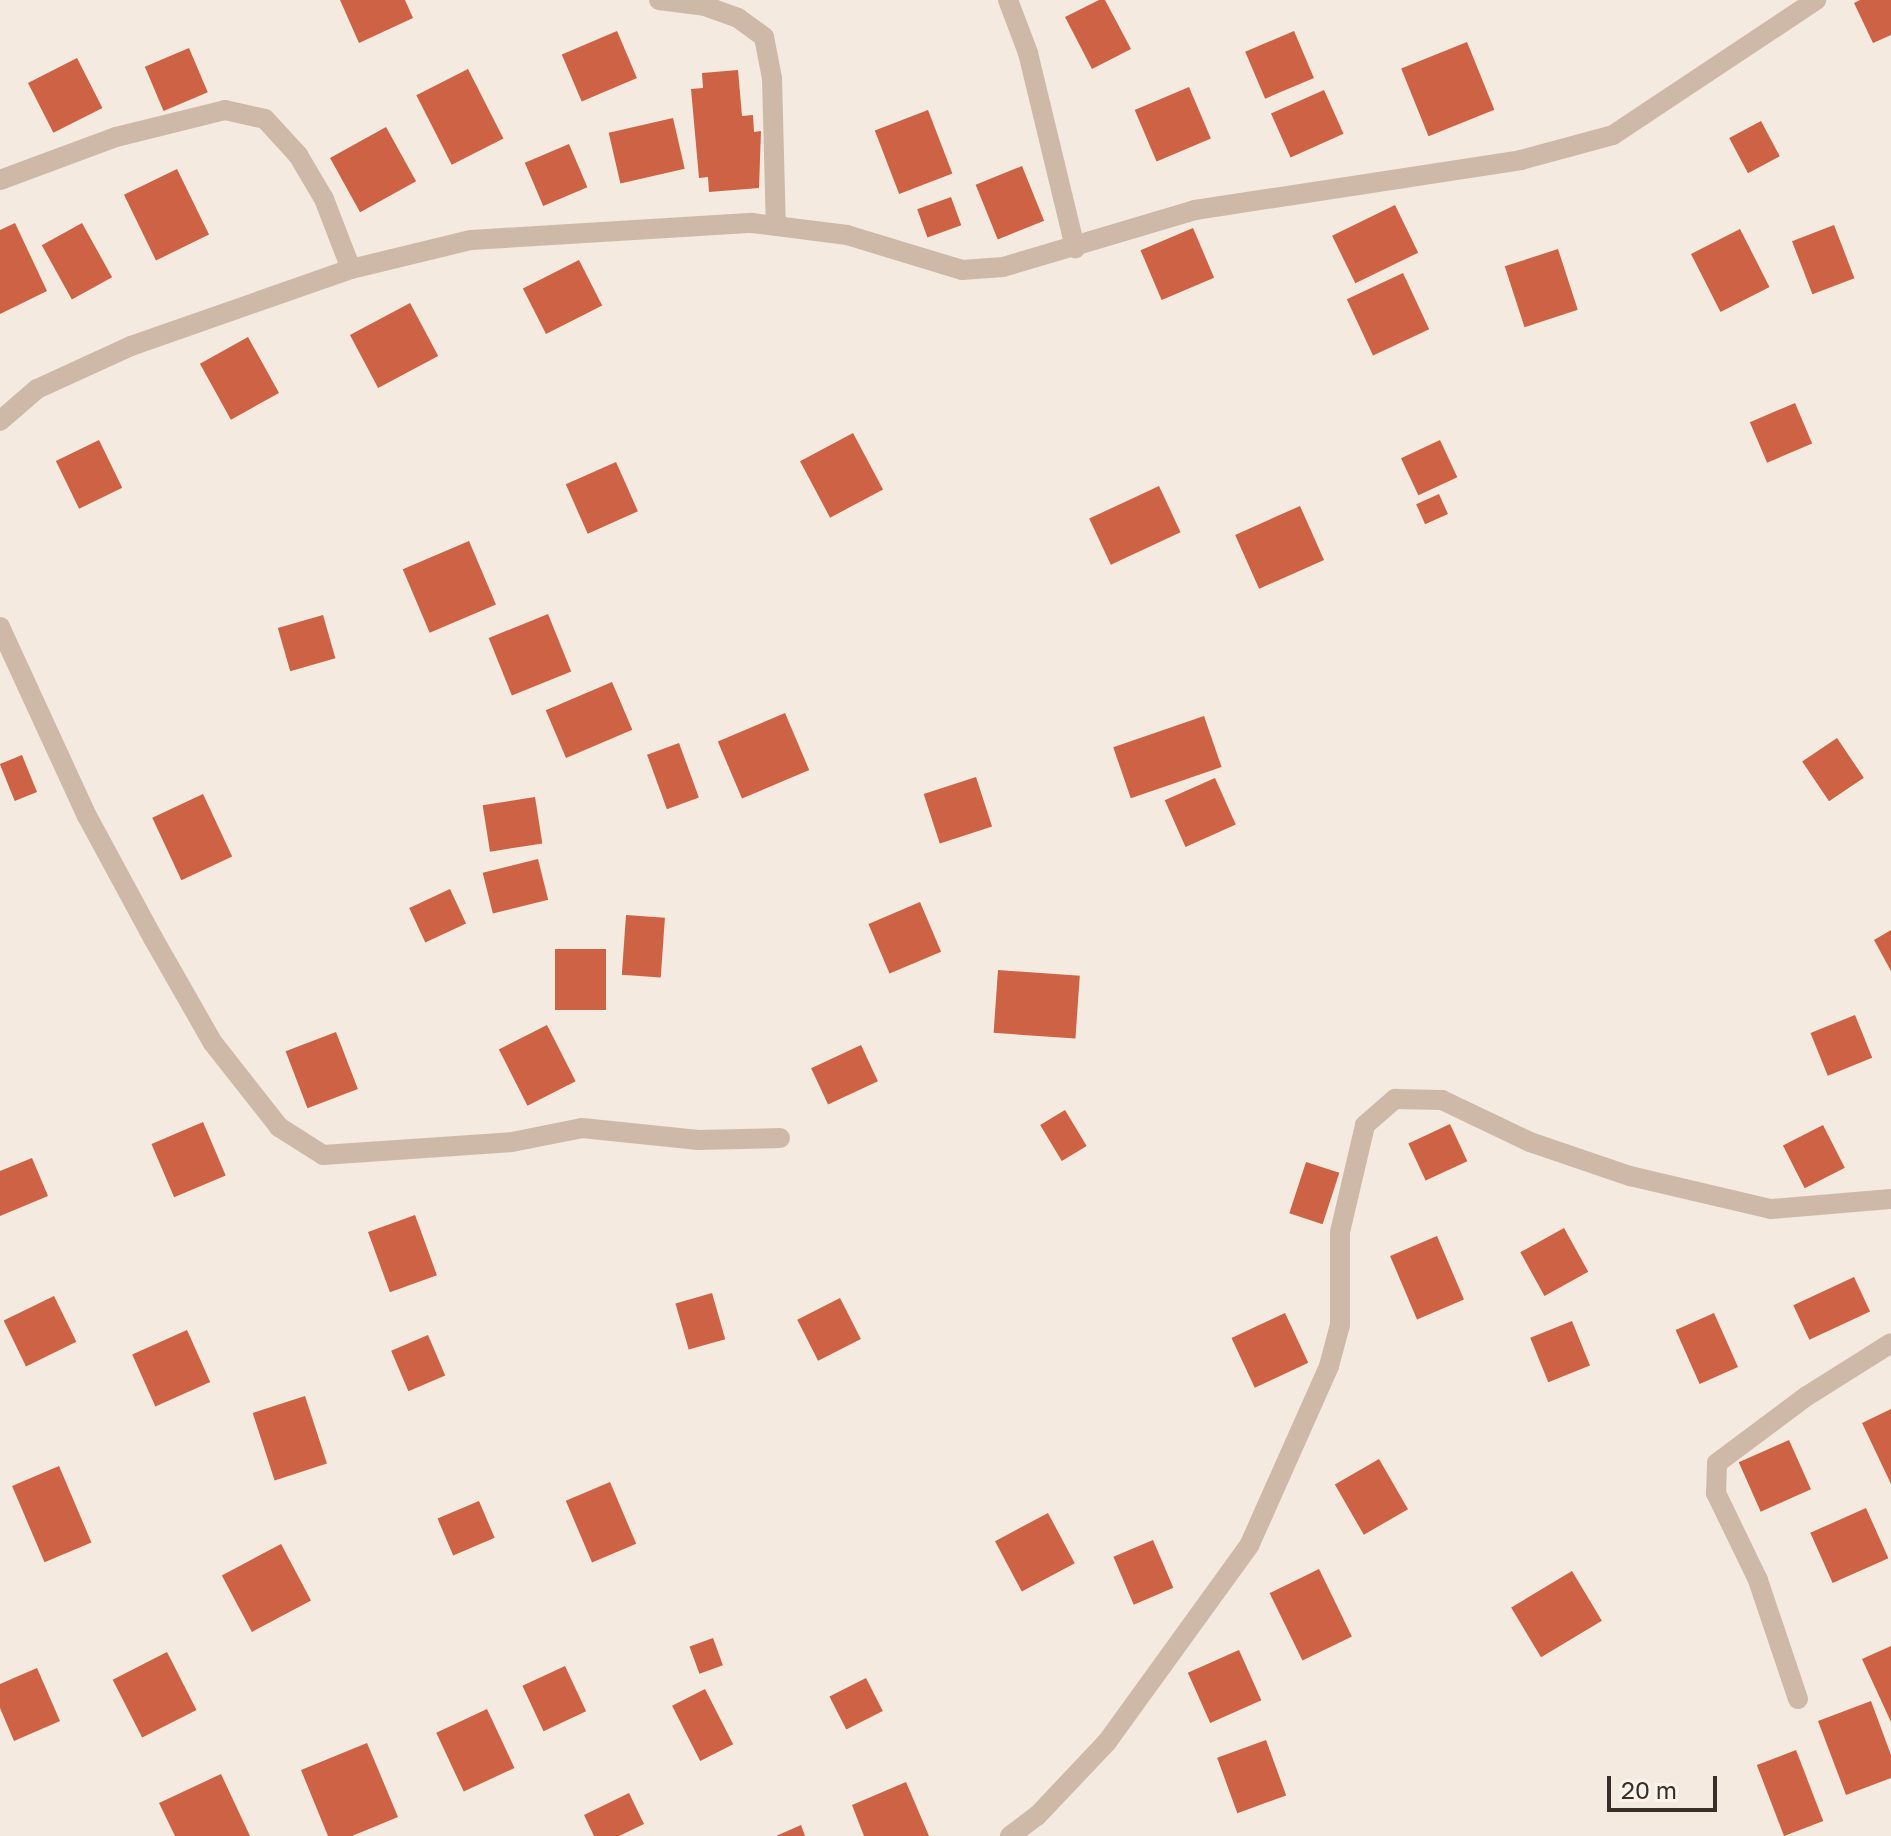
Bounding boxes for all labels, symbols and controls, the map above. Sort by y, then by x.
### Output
scale bar [1611,1760,1721,1810]
text: 20 m [1621,1775,1677,1804]

